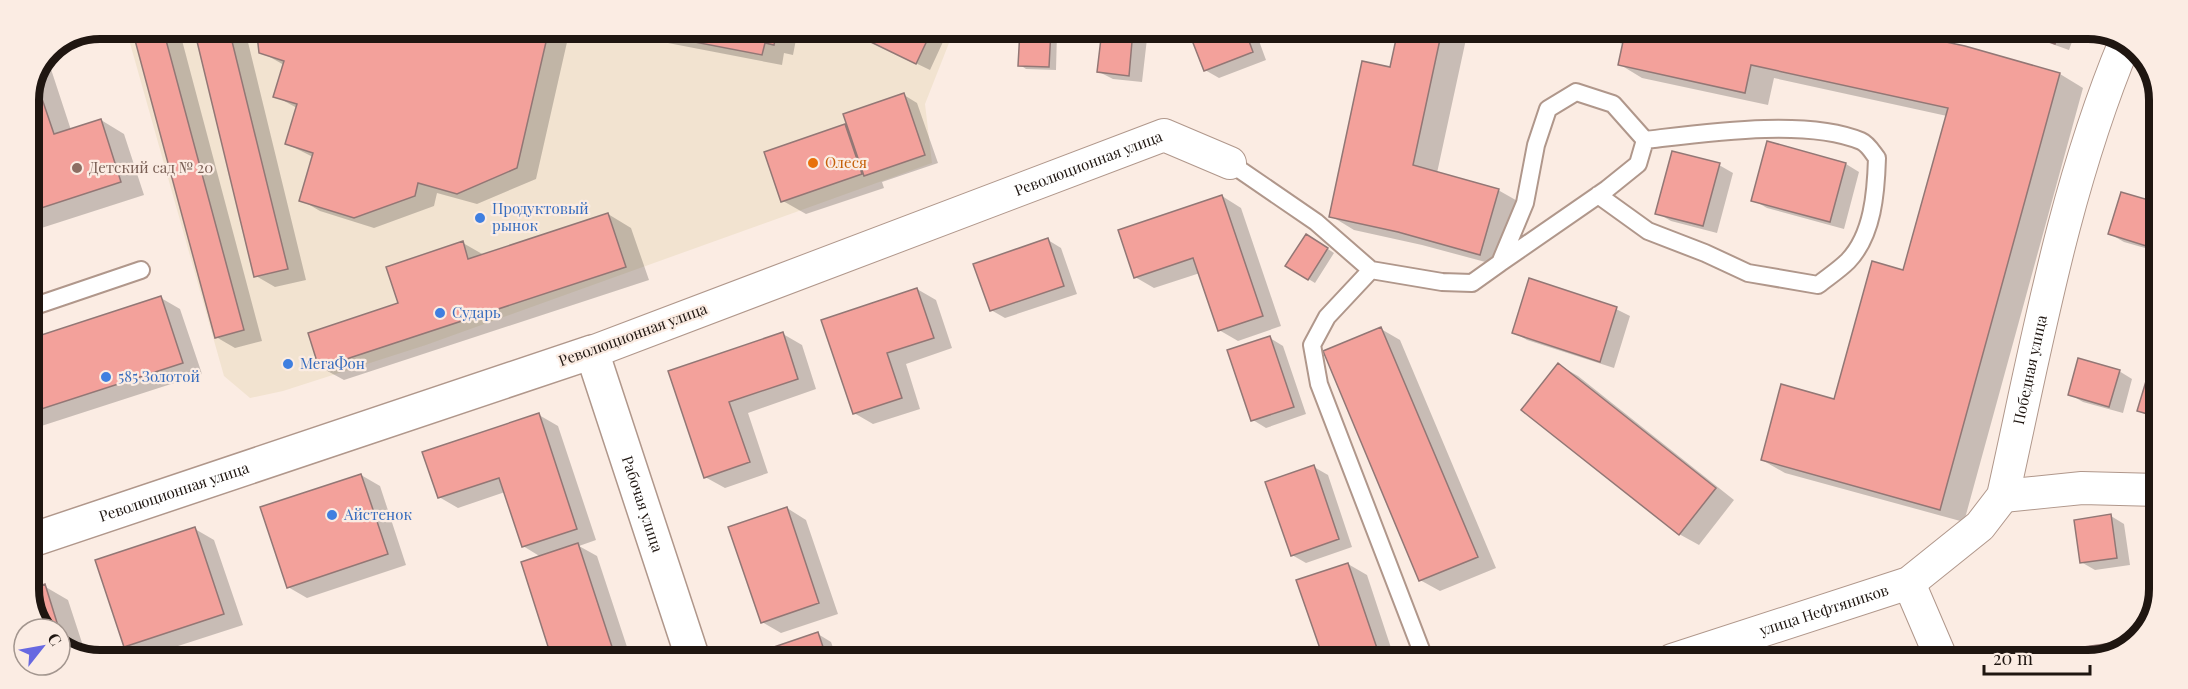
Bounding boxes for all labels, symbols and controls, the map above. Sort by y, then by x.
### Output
street label: Революционная улица [1011,125,1165,200]
place label: Олеся [825,152,867,172]
marker: Олеся [806,156,820,170]
place label: Детский сад № 20 [89,157,213,177]
marker: Детский сад № 20 [70,161,84,175]
place label: Продуктовый рынок [492,198,589,235]
marker: Продуктовый рынок [473,211,487,225]
street label: Революционная улица [556,298,710,370]
place label: Сударь [452,302,501,322]
marker: Сударь [433,306,447,320]
street label: Победная улица [2008,312,2051,426]
place label: МегаФон [300,353,365,373]
marker: МегаФон [281,357,295,371]
place label: 585 Золотой [118,366,200,386]
marker: 585 Золотой [99,370,113,384]
street label: Рабочая улица [618,453,668,555]
street label: Революционная улица [96,457,252,526]
place label: Айстенок [343,504,412,524]
marker: Айстенок [325,508,339,522]
street label: улица Нефтяников [1756,579,1891,640]
north arrow [12,617,72,677]
text: С [43,629,67,649]
scale bar [1984,638,2090,676]
text: 20 m [1993,646,2033,670]

